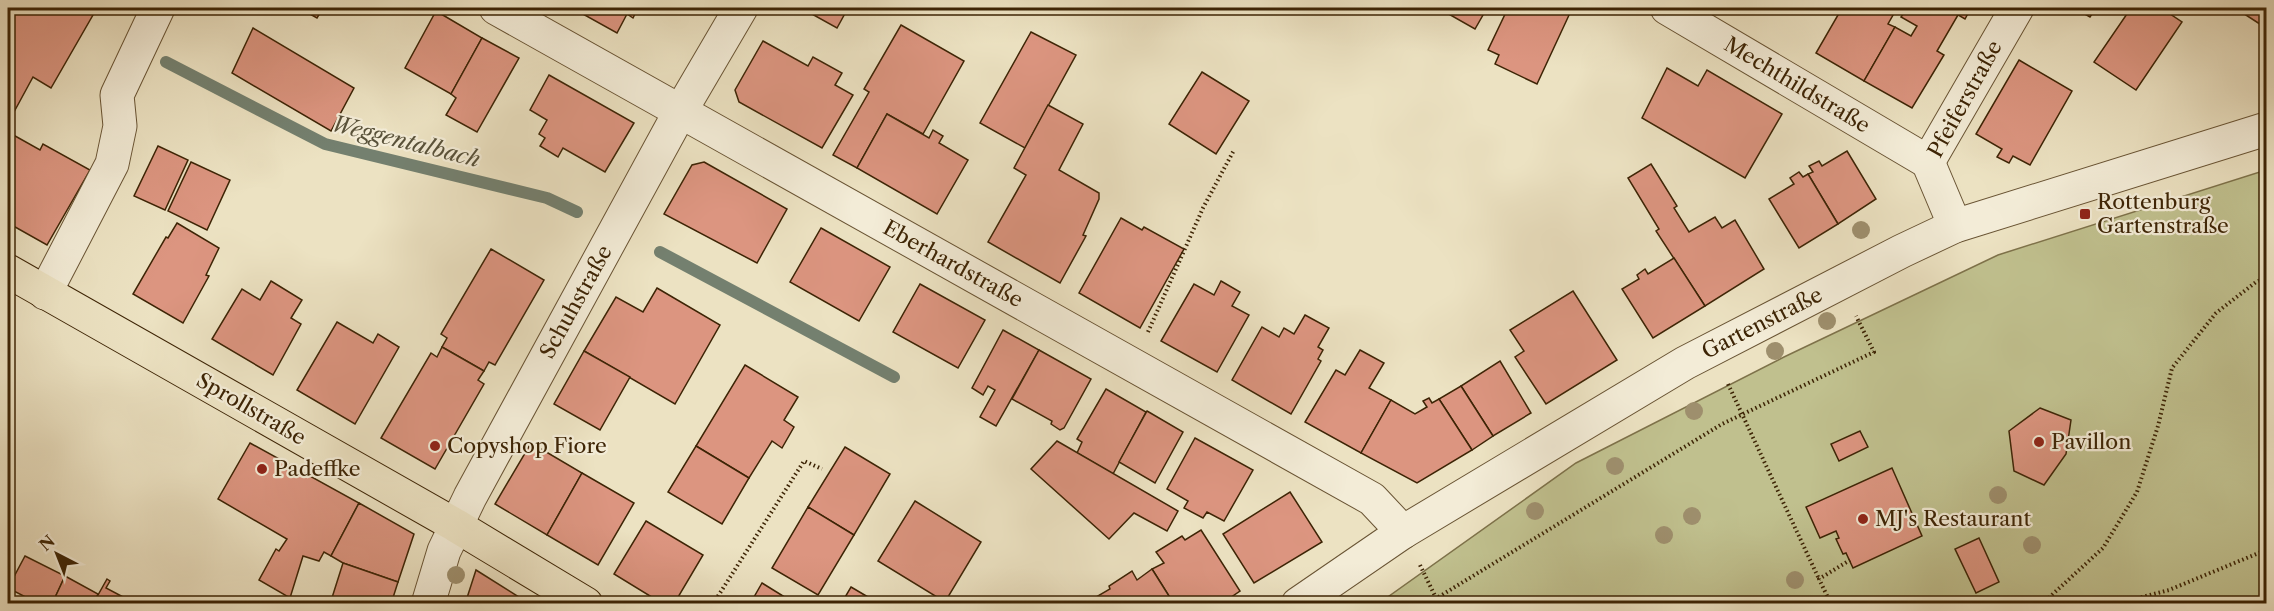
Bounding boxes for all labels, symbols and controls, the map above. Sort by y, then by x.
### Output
street label: Mechthildstraße [1720,31,1875,138]
street label: Pfeiferstraße [1922,36,2007,162]
water label: Weggentalbach [329,110,483,173]
place label: Rottenburg Gartenstraße [2097,189,2229,238]
marker: Rottenburg Gartenstraße [2078,207,2092,221]
street label: Eberhardstraße [879,215,1028,312]
street label: Schuhstraße [534,241,617,363]
street label: Gartenstraße [1697,281,1826,364]
street label: Sprollstraße [192,367,310,450]
place label: Pavillon [2051,429,2131,454]
place label: Copyshop Fiore [447,433,607,458]
marker: Pavillon [2032,435,2046,449]
marker: Copyshop Fiore [428,439,442,453]
place label: Padeffke [274,456,361,481]
marker: Padeffke [255,462,269,476]
place label: MJ's Restaurant [1875,506,2031,531]
marker: MJ's Restaurant [1856,512,1870,526]
north arrow [27,524,87,584]
text: N [35,531,59,555]

